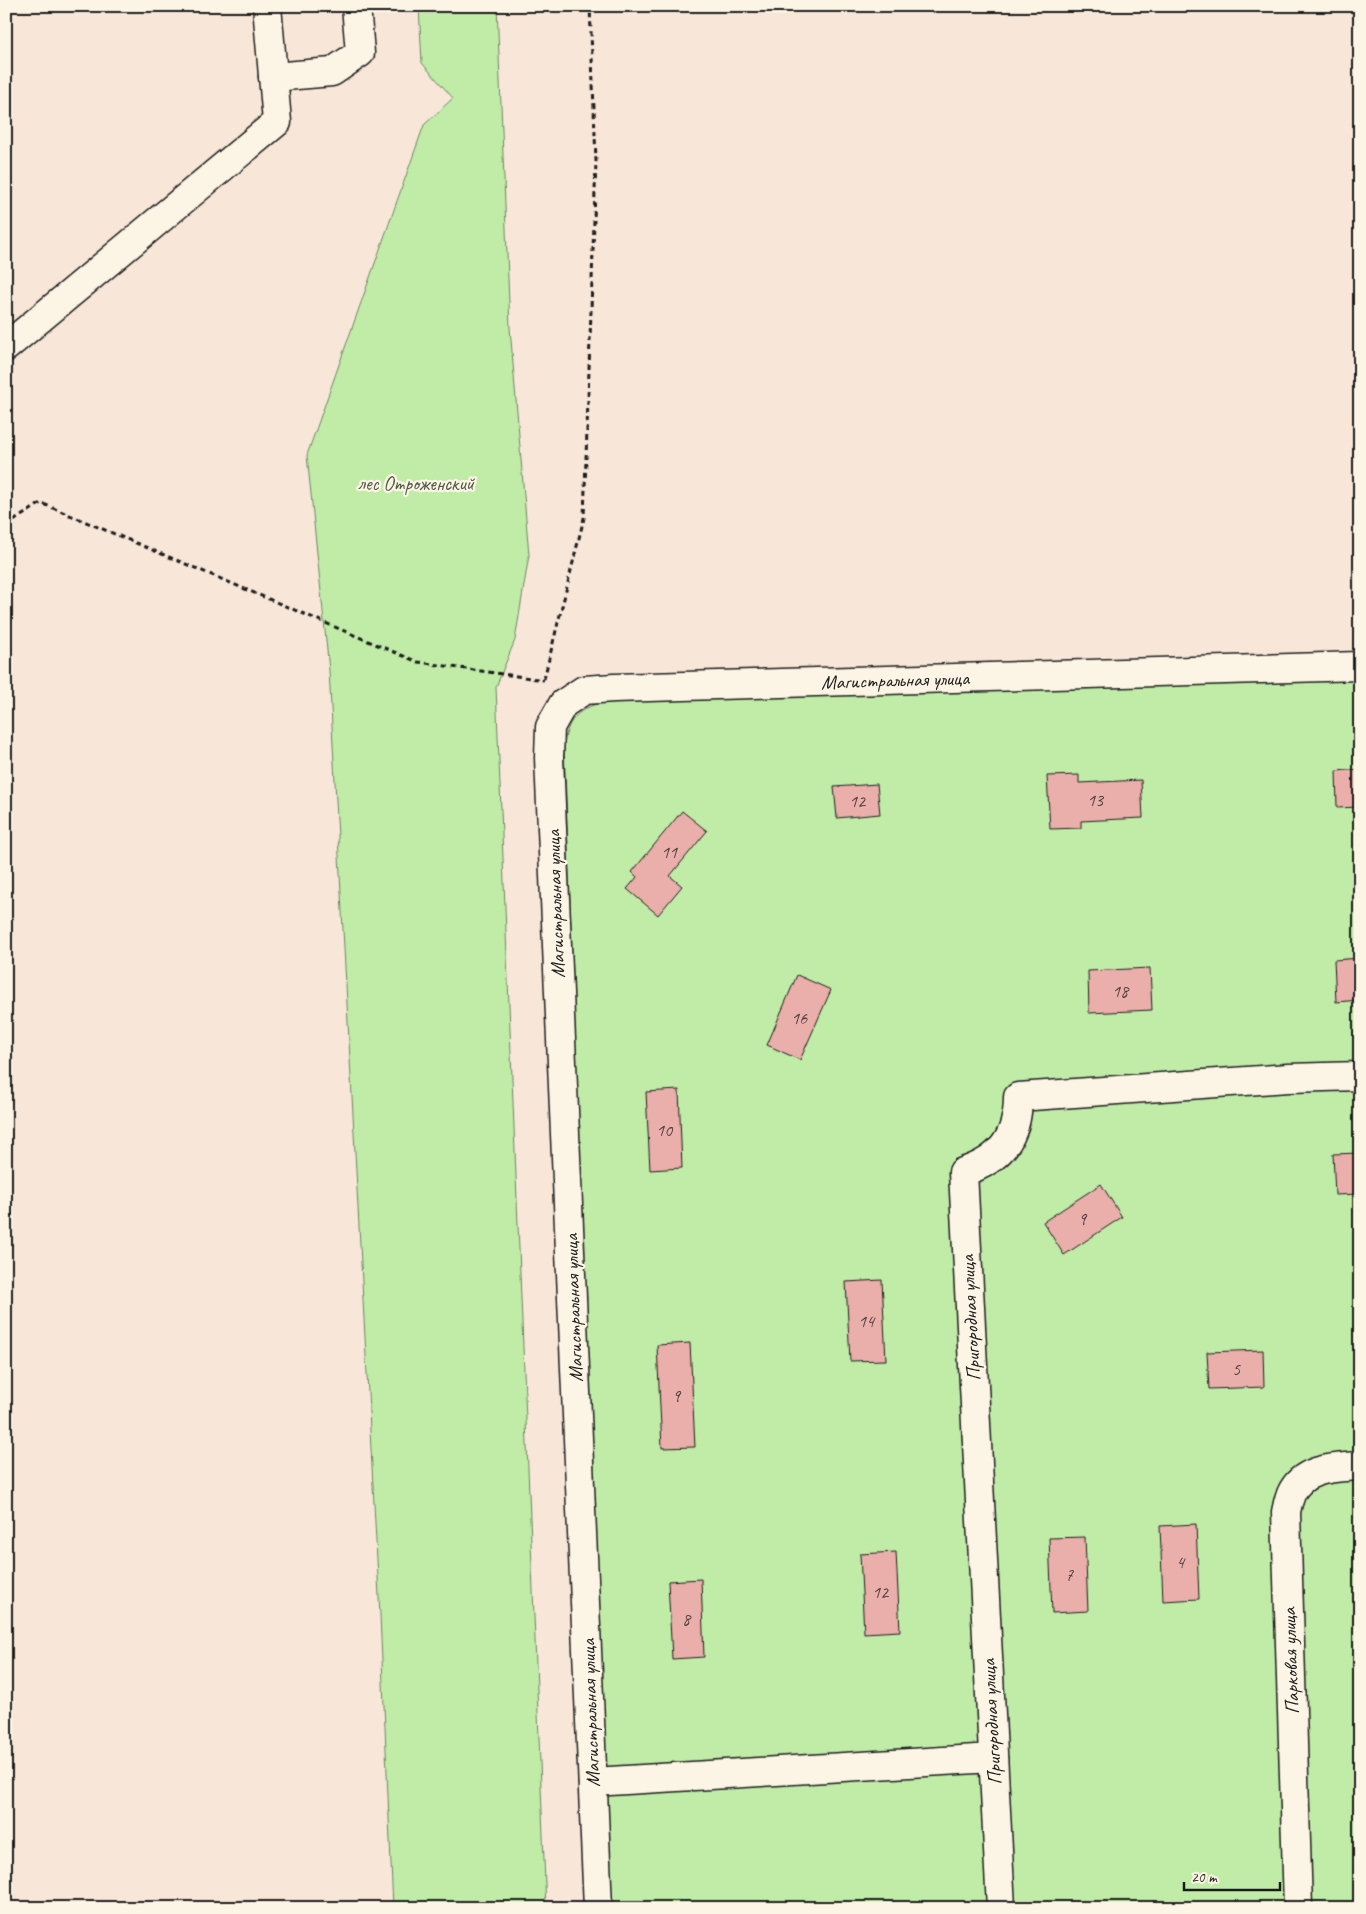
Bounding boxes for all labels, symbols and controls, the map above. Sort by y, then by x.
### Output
park label: лес Отроженский [358,471,476,496]
street label: Магистральная улица [821,665,971,695]
house number: 13 [1087,789,1105,811]
house number: 12 [849,790,867,812]
street label: Магистральная улица [540,828,571,978]
house number: 11 [661,841,678,863]
house number: 18 [1112,980,1130,1002]
house number: 16 [791,1007,808,1029]
house number: 10 [656,1119,674,1141]
house number: 9 [1078,1208,1088,1230]
street label: Магистральная улица [558,1232,589,1382]
street label: Пригородная улица [955,1252,986,1382]
house number: 14 [858,1310,876,1332]
house number: 5 [1232,1358,1241,1380]
house number: 9 [672,1385,682,1407]
house number: 4 [1176,1551,1186,1573]
house number: 7 [1065,1564,1074,1586]
house number: 12 [872,1581,890,1603]
street label: Парковая улица [1276,1606,1305,1715]
house number: 8 [682,1608,692,1630]
street label: Магистральная улица [575,1637,606,1787]
street label: Пригородная улица [976,1656,1007,1786]
scale bar [1184,1859,1280,1891]
text: 20 m [1191,1868,1218,1887]

